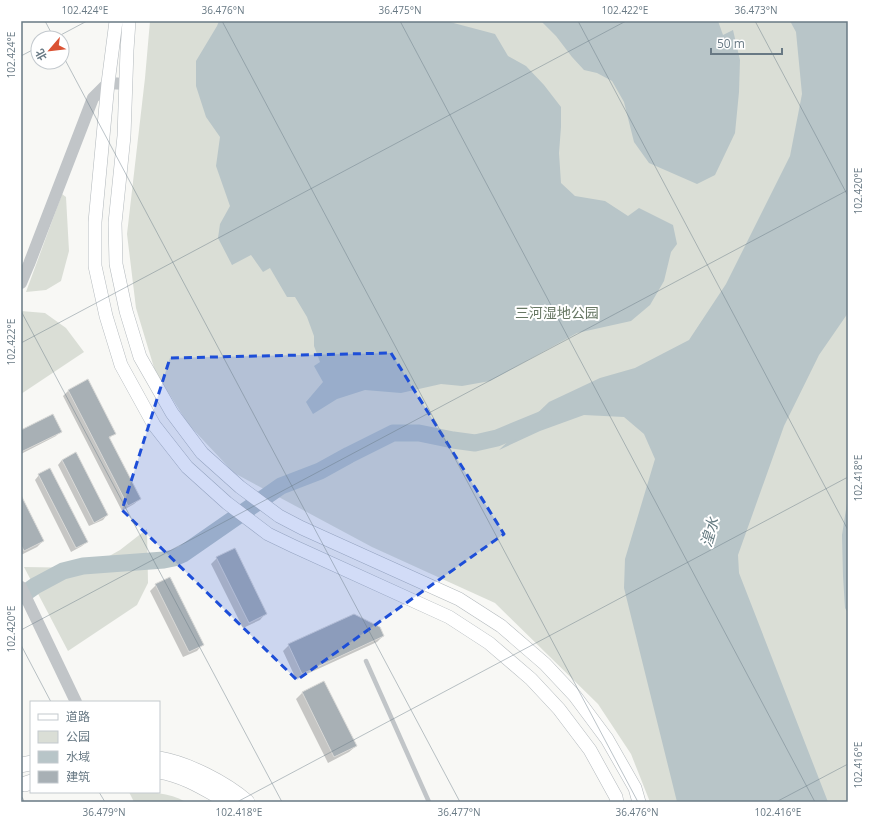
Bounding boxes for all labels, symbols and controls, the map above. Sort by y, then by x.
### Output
text: 102.424°E [62,3,108,17]
text: 36.476°N [201,3,245,17]
text: 36.475°N [378,3,422,17]
text: 102.422°E [602,3,648,17]
text: 36.473°N [734,3,778,17]
north arrow [30,30,70,70]
scale bar [711,30,782,56]
text: 102.424°E [4,32,18,78]
text: 50 m [717,35,745,52]
text: 北 [32,47,50,63]
text: 102.420°E [851,168,865,214]
park label: 三河湿地公园 [515,303,599,322]
text: 102.422°E [4,319,18,365]
text: 102.418°E [851,455,865,501]
water label: 湟水 [695,514,723,549]
text: 102.420°E [4,606,18,652]
legend [30,701,160,793]
text: 道路 [66,708,90,725]
text: 公园 [66,728,90,745]
text: 102.416°E [851,742,865,788]
text: 水域 [66,748,90,765]
text: 建筑 [66,768,90,785]
text: 36.479°N [82,805,126,819]
text: 102.418°E [216,805,262,819]
text: 36.477°N [437,805,481,819]
text: 36.476°N [615,805,659,819]
text: 102.416°E [755,805,801,819]

